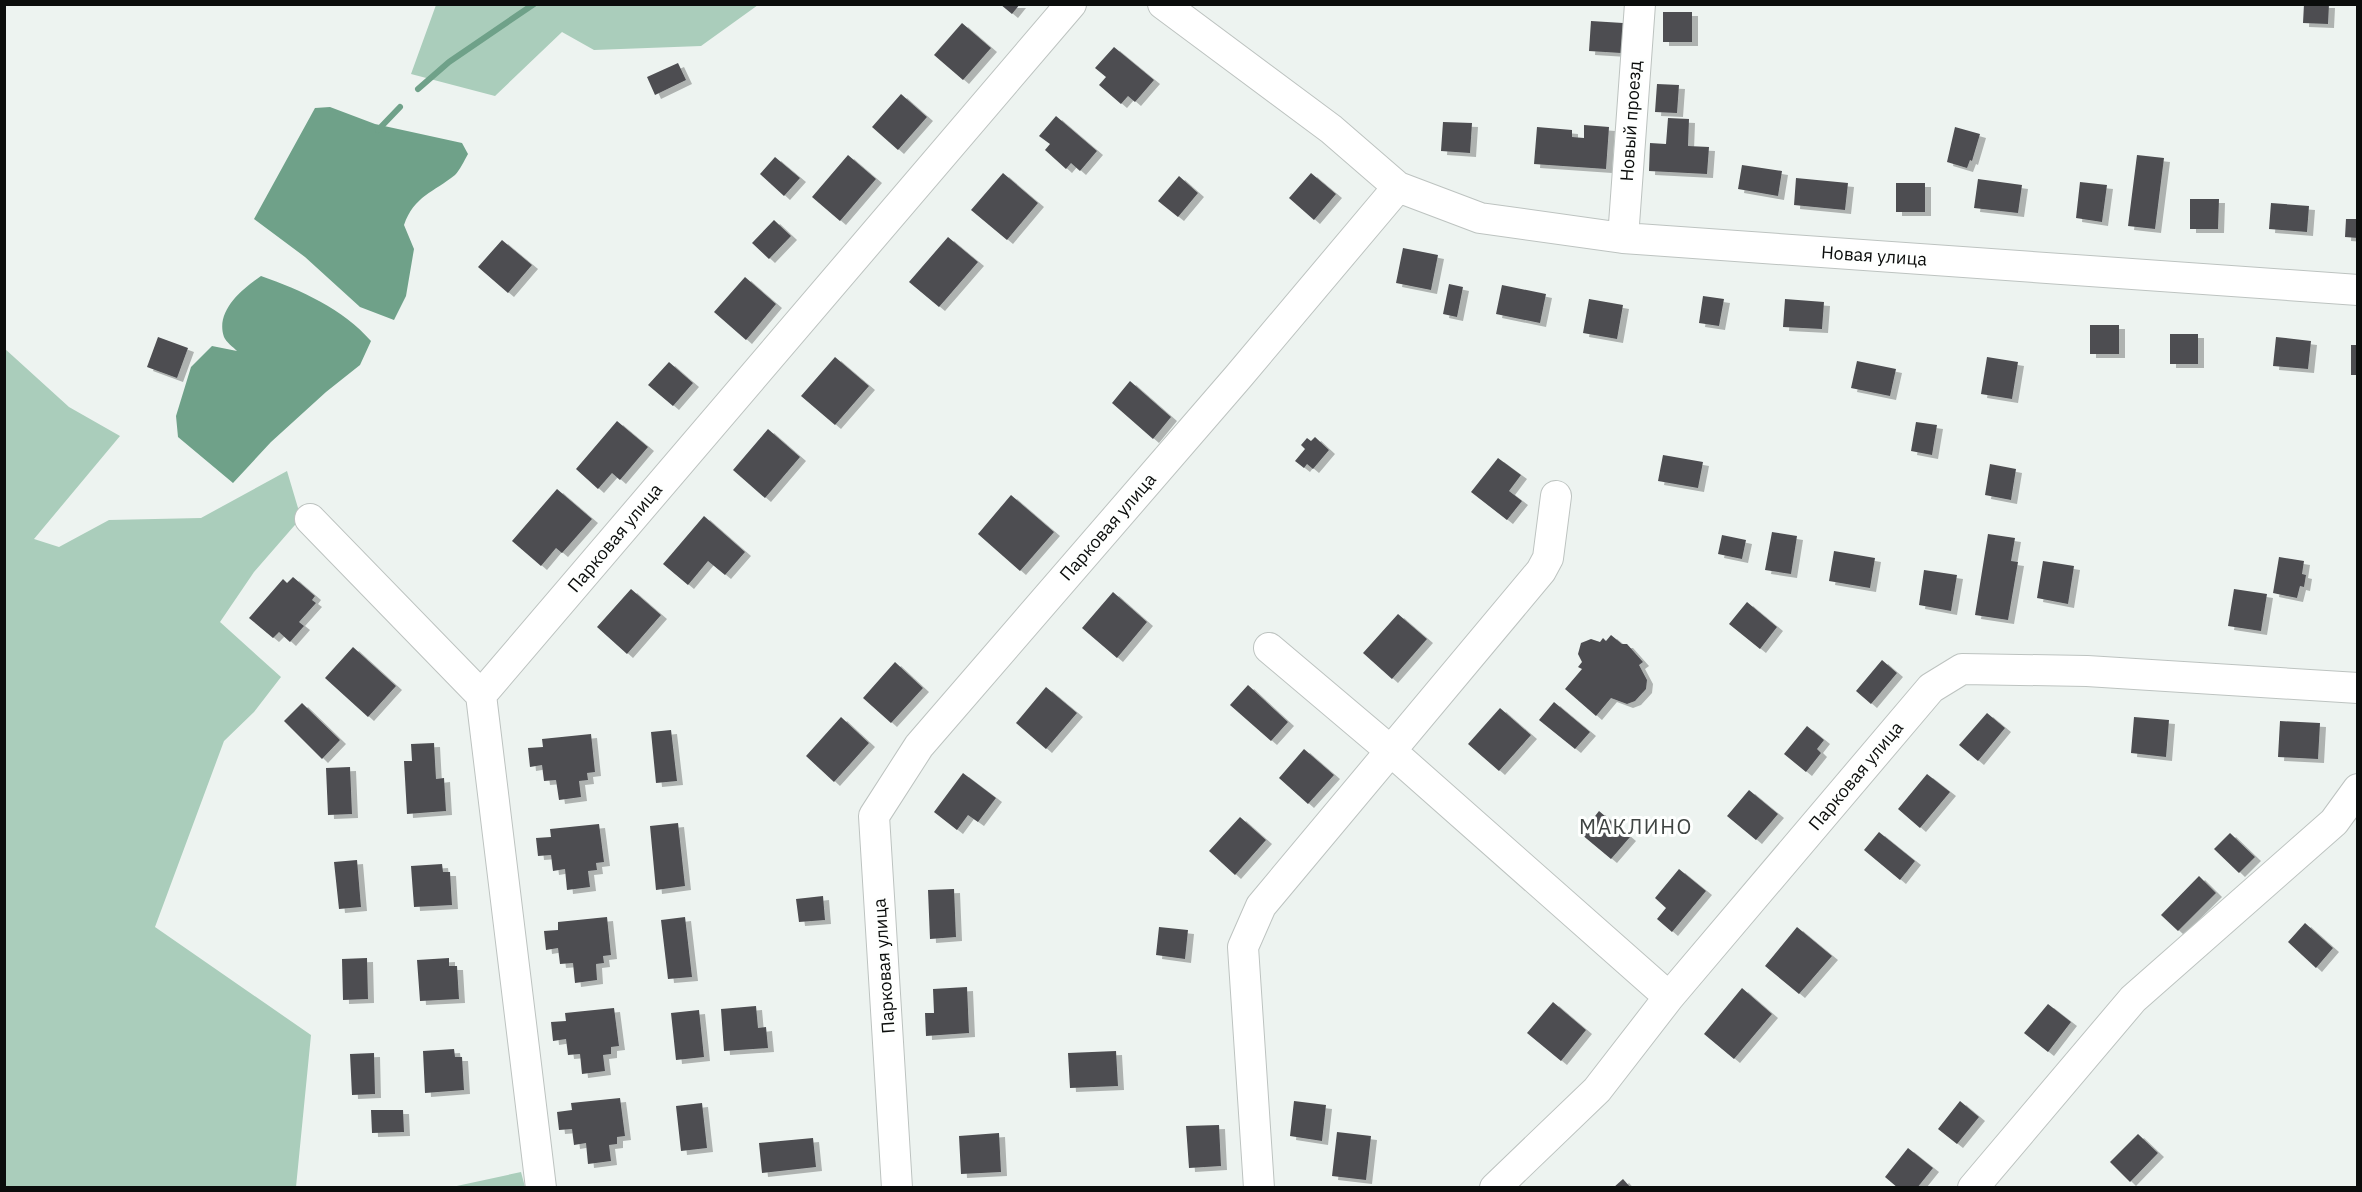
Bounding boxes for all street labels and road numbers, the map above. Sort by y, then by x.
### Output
street label: Новый проезд [1615,59,1646,182]
street label: Новая улица [1820,240,1928,271]
street label: Парковая улица [1054,468,1161,585]
street label: Парковая улица [562,478,667,597]
street label: Парковая улица [1803,716,1908,835]
street label: Парковая улица [867,897,900,1034]

